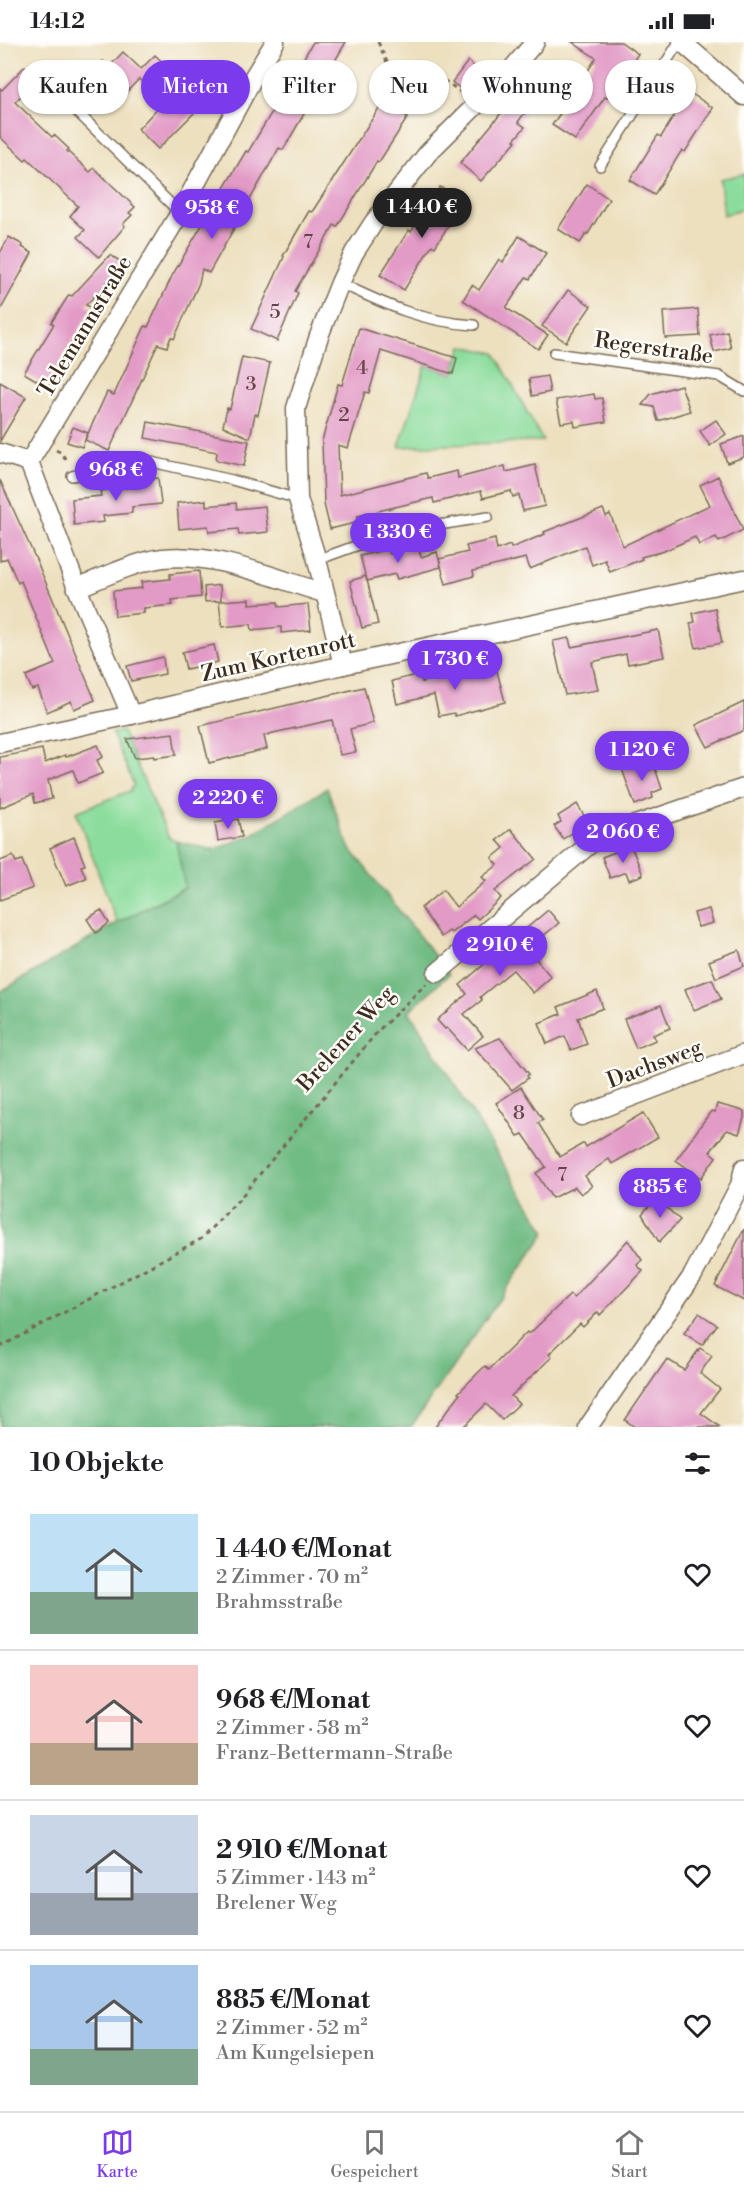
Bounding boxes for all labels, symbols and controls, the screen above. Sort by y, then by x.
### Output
text: 14:12 [30,8,85,35]
chip: Kaufen [18,60,129,114]
chip: Mieten [141,60,250,114]
chip: Filter [262,60,357,114]
chip: Neu [369,60,449,114]
chip: Wohnung [461,60,593,114]
chip: Haus [605,60,696,114]
pin: 1 440 € [367,188,477,239]
pin: 958 € [170,189,254,240]
text: 1 440 € [387,195,457,220]
text: 958 € [185,196,239,221]
house number: 7 [303,230,313,255]
street label: Telemannstraße [32,251,138,402]
house number: 5 [269,300,281,325]
street label: Regerstraße [593,327,715,370]
house number: 4 [356,356,368,381]
house number: 3 [245,372,257,397]
house number: 2 [338,403,350,428]
pin: 968 € [74,451,158,502]
text: 968 € [89,458,143,483]
pin: 1 330 € [343,513,453,564]
text: 1 330 € [364,520,432,545]
street label: Zum Kortenrott [198,627,358,688]
pin: 1 730 € [400,640,510,691]
text: 1 730 € [421,647,489,672]
pin: 1 120 € [587,731,697,782]
text: 1 120 € [609,738,675,763]
pin: 2 220 € [173,779,283,830]
text: 2 220 € [192,786,264,811]
pin: 2 060 € [568,813,678,864]
text: 2 060 € [586,820,660,845]
pin: 2 910 € [445,926,555,977]
text: 2 910 € [466,933,534,958]
street label: Brelener Weg [291,980,401,1098]
street label: Dachsweg [603,1034,707,1095]
house number: 8 [513,1101,525,1126]
house number: 7 [557,1163,567,1188]
pin: 885 € [618,1168,702,1219]
text: 885 € [633,1175,687,1200]
text: 10 Objekte [30,1447,164,1479]
icon: filters [681,1447,714,1480]
text: 1 440 €/Monat [216,1533,391,1565]
icon: home [78,1538,150,1610]
icon: heart [681,1558,714,1591]
text: 2 Zimmer · 70 m² [216,1565,368,1590]
text: Brahmsstraße [216,1590,343,1615]
text: 968 €/Monat [216,1684,370,1716]
icon: home [78,1689,150,1761]
icon: heart [681,1709,714,1742]
text: 2 Zimmer · 58 m² [216,1716,368,1741]
text: Franz-Bettermann-Straße [216,1741,453,1766]
text: 2 910 €/Monat [216,1834,387,1866]
icon: home [78,1839,150,1911]
icon: heart [681,1859,714,1892]
text: 5 Zimmer · 143 m² [216,1866,376,1891]
text: Brelener Weg [216,1891,337,1916]
text: 885 €/Monat [216,1984,370,2016]
icon: home [78,1989,150,2061]
icon: heart [681,2009,714,2042]
text: 2 Zimmer · 52 m² [216,2016,368,2041]
text: Am Kungelsiepen [216,2041,375,2066]
tab: Karte [96,2126,138,2182]
tab: Gespeichert [331,2126,419,2182]
tab: Start [611,2126,648,2182]

